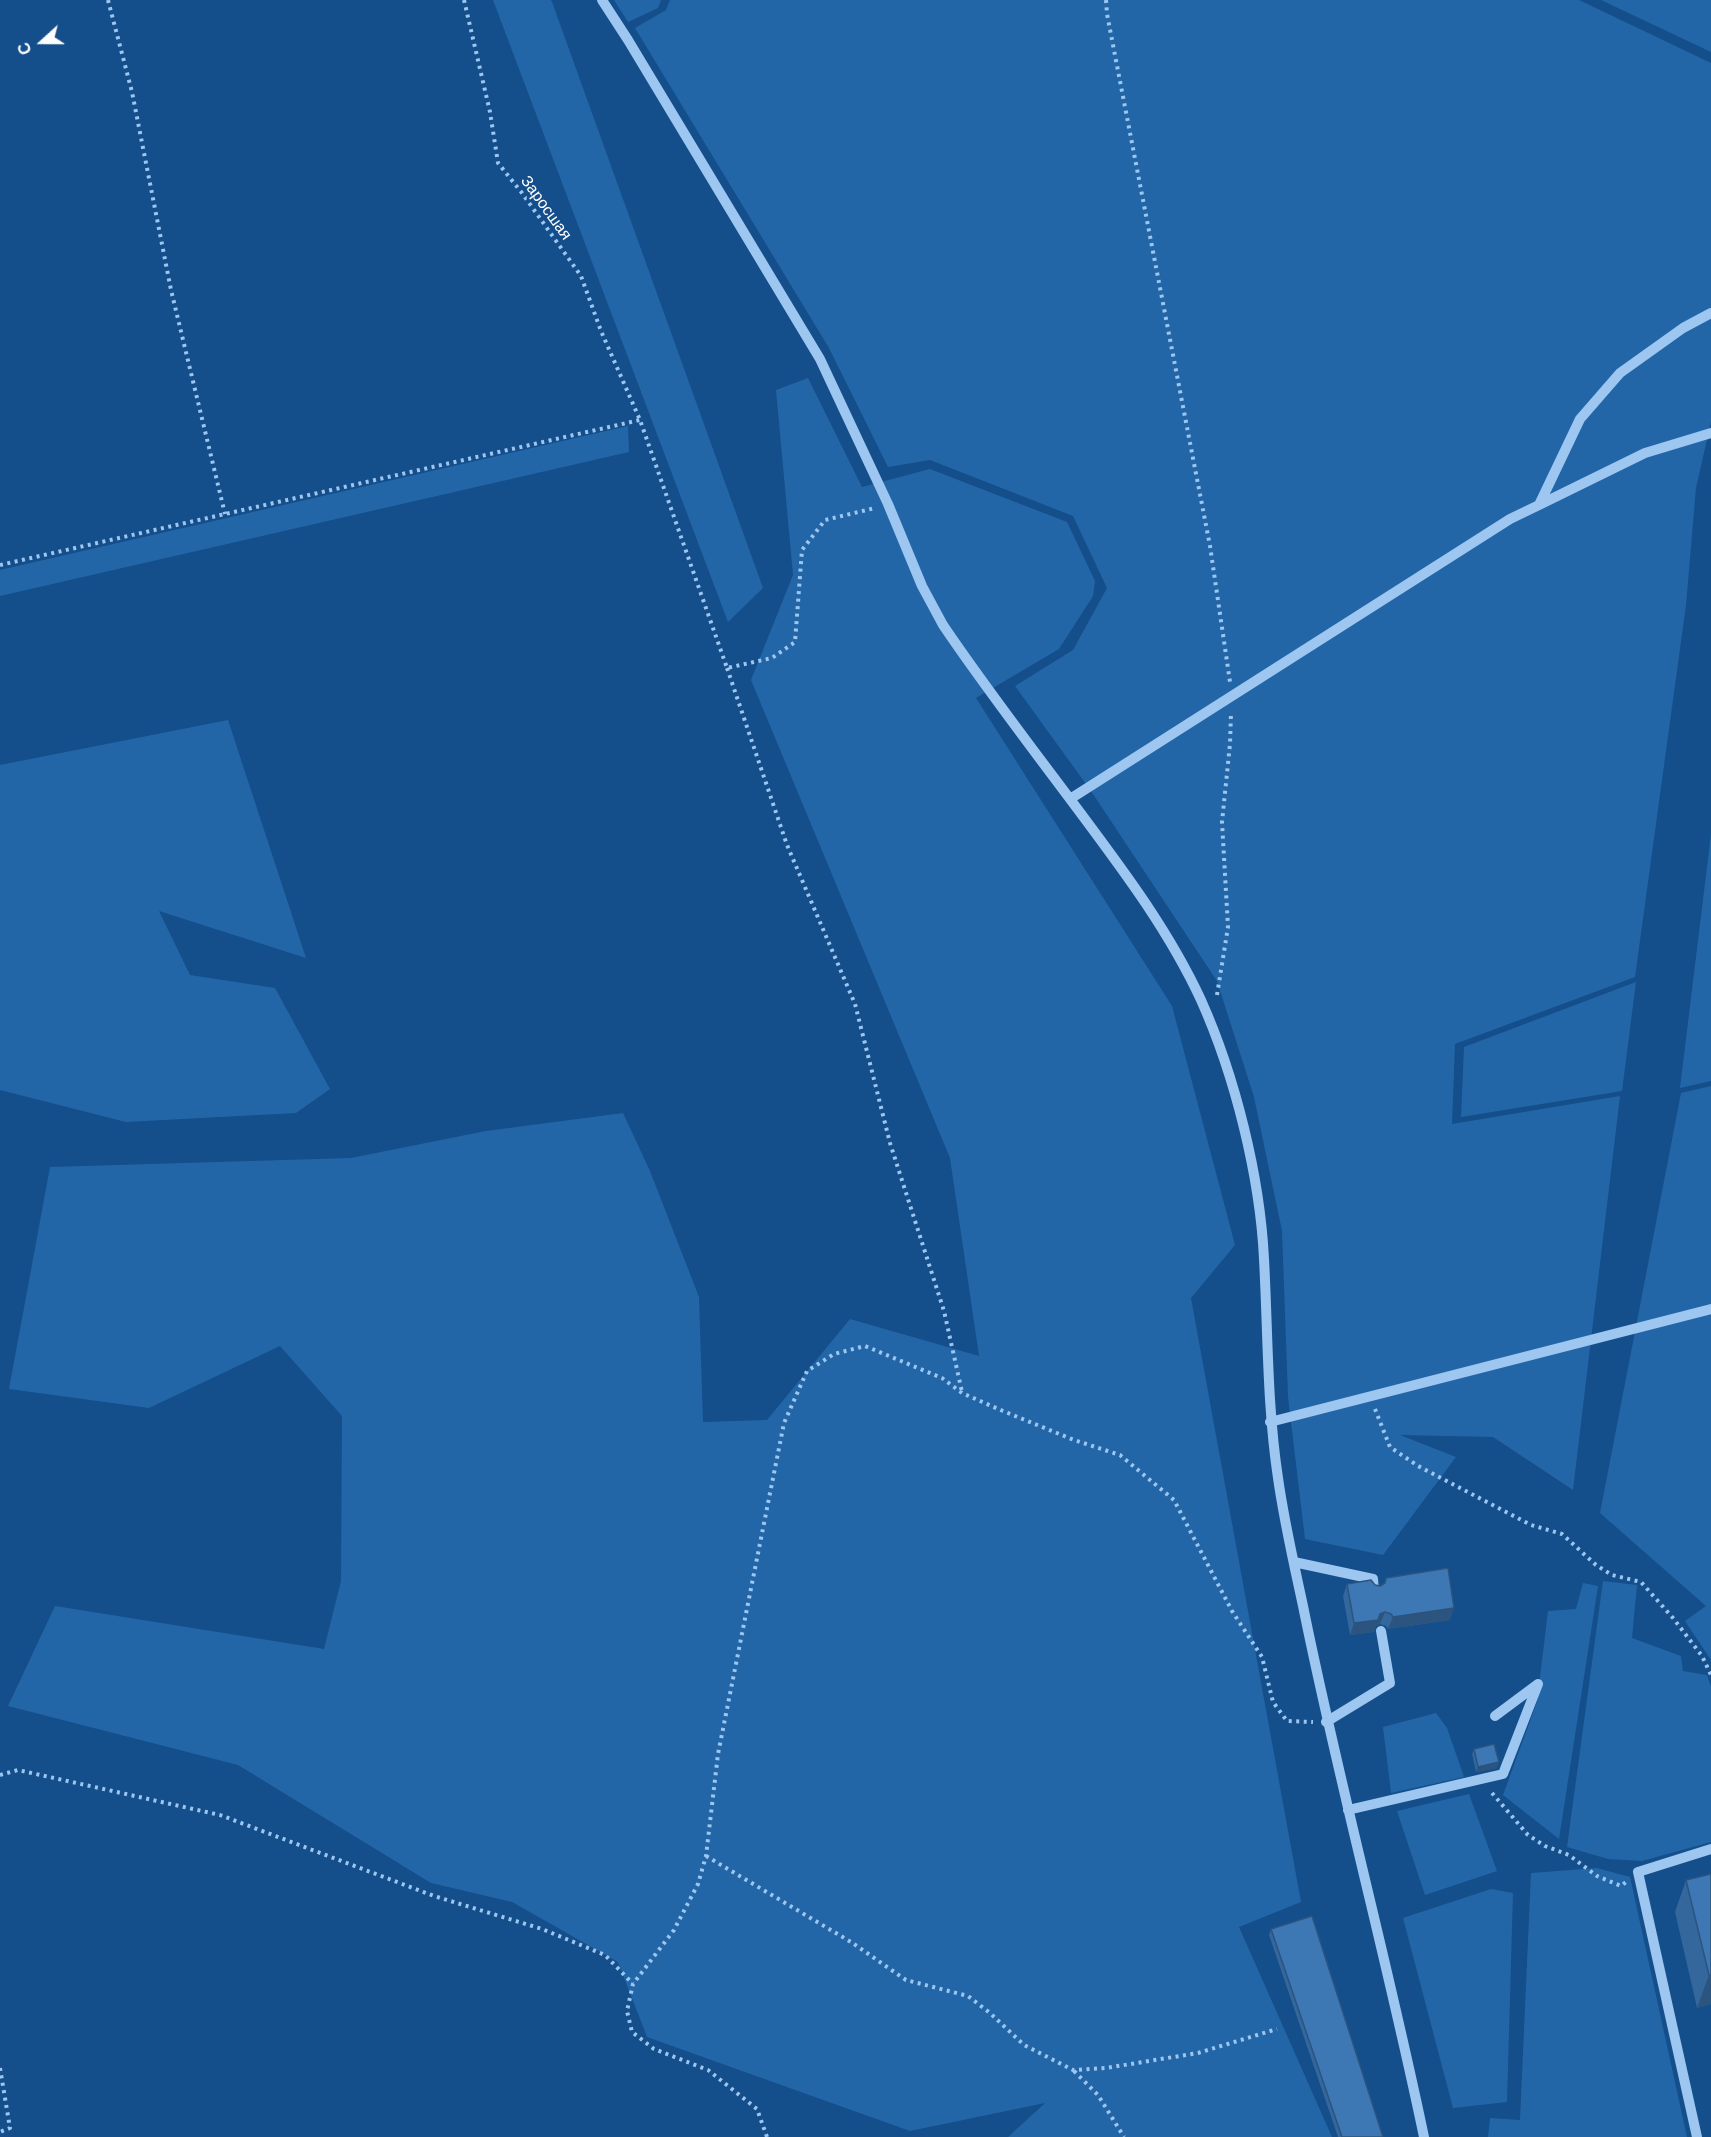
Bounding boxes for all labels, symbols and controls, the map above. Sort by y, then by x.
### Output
north arrow [12,12,72,72]
text: С [14,40,36,57]
street label: Заросшая [516,172,576,244]

